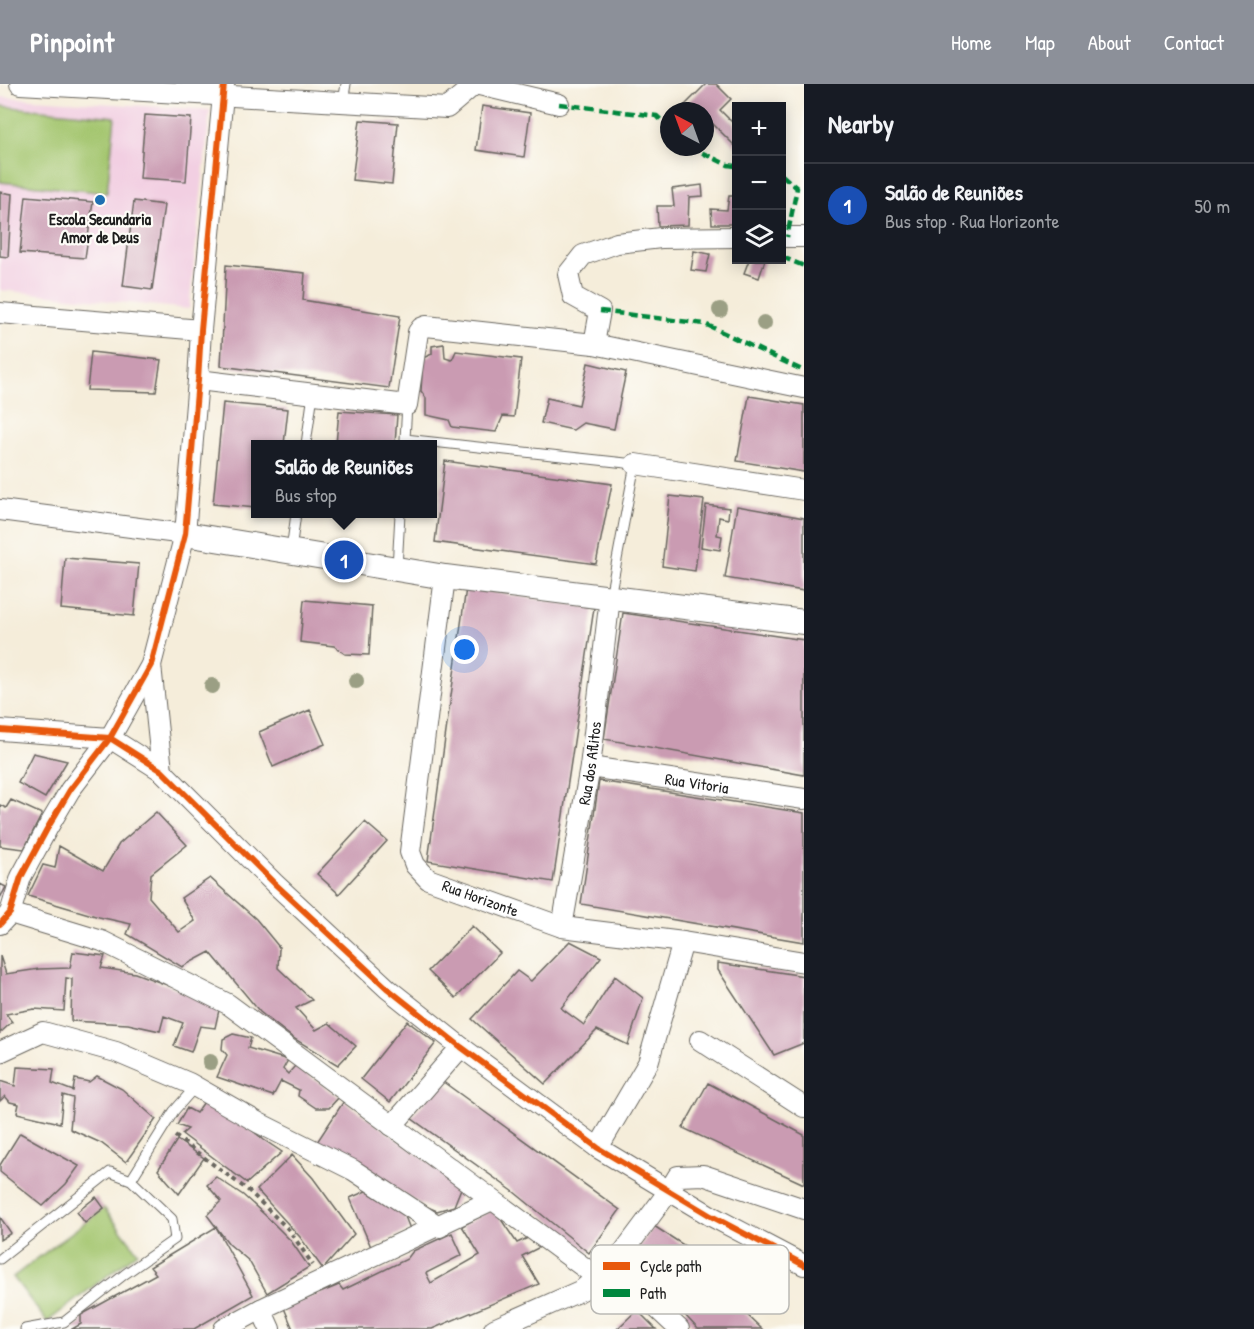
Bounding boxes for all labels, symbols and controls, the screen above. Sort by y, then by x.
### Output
text: Pinpoint [30,23,114,61]
text: Home [951,28,992,57]
text: Map [1025,28,1055,57]
text: About [1088,28,1131,57]
text: Contact [1164,28,1224,57]
north arrow [660,102,714,156]
map controls [732,102,786,264]
button: + [732,102,786,156]
text: Nearby [828,106,894,141]
button: − [732,156,786,210]
text: Salão de Reuniões [885,177,1023,207]
text: 1 [844,192,851,219]
text: 50 m [1194,192,1230,219]
marker: Escola Secundaria Amor de Deus [93,193,107,207]
text: Bus stop · Rua Horizonte [885,207,1059,234]
place label: Escola Secundaria Amor de Deus [49,208,152,248]
button: layers [732,210,786,264]
popup [251,440,437,518]
text: Salão de Reuniões [275,451,413,481]
text: Bus stop [275,481,337,508]
pin: 1 [324,538,364,582]
your location [450,635,479,664]
street label: Rua dos Aflitos [573,720,606,807]
street label: Rua Vitoria [663,767,730,799]
street label: Rua Horizonte [439,874,522,922]
legend [591,1245,789,1314]
text: Cycle path [640,1255,702,1277]
text: Path [640,1282,666,1304]

